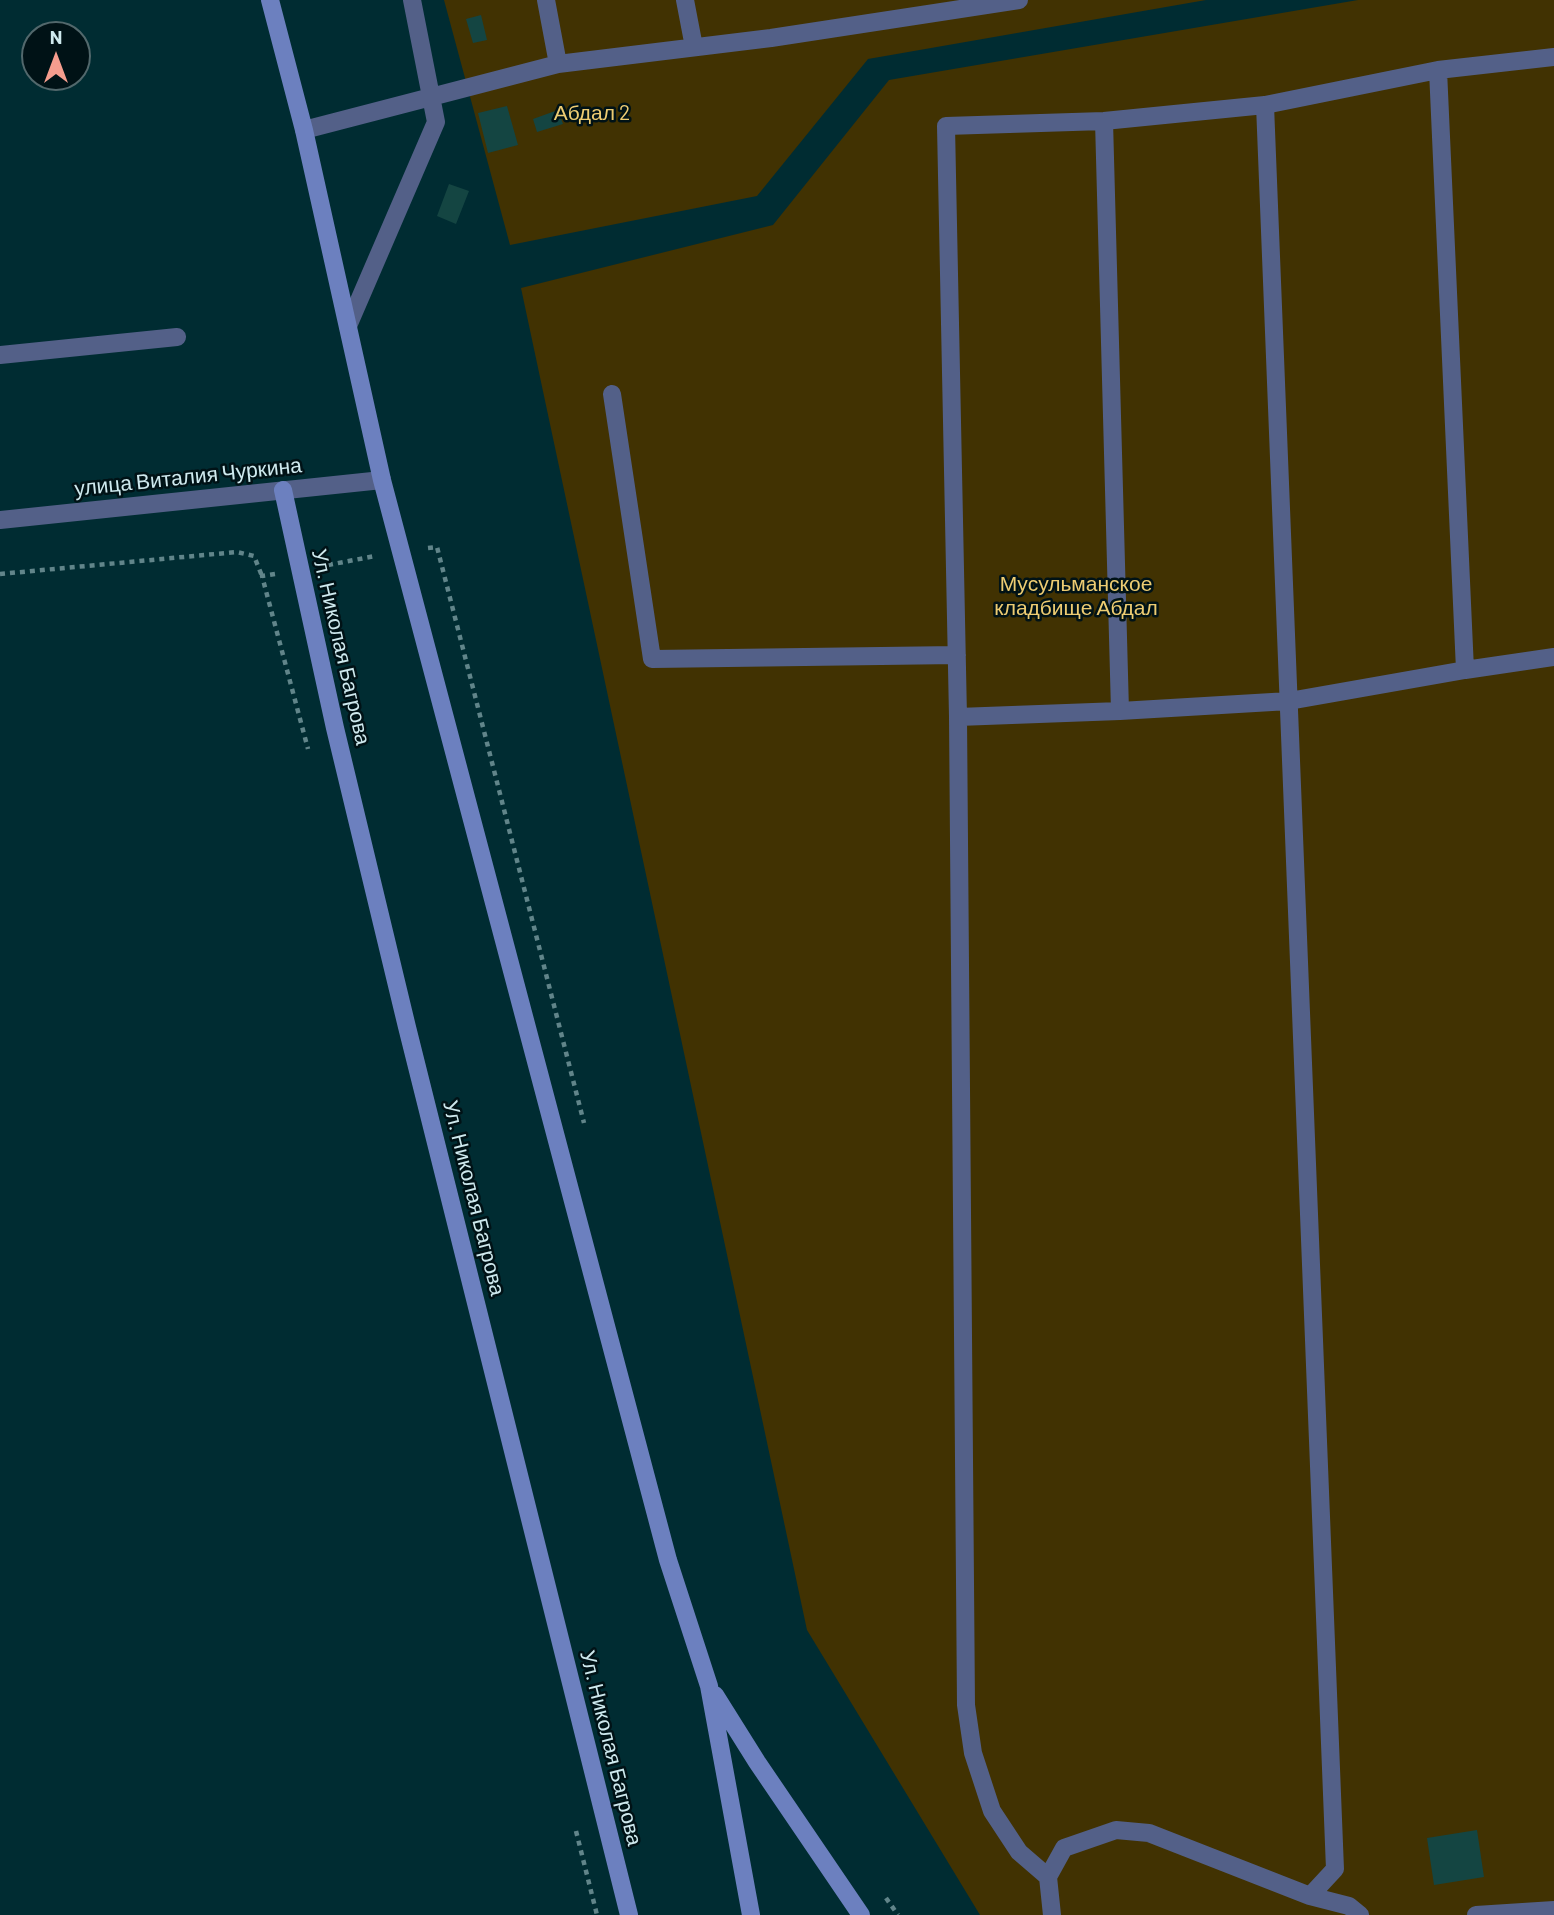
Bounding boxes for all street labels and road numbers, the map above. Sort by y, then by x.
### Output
street label: улица Виталия Чуркина [73,453,303,501]
street label: Ул. Николая Багрова [306,547,376,747]
street label: Ул. Николая Багрова [438,1098,510,1298]
street label: Ул. Николая Багрова [575,1648,647,1848]

